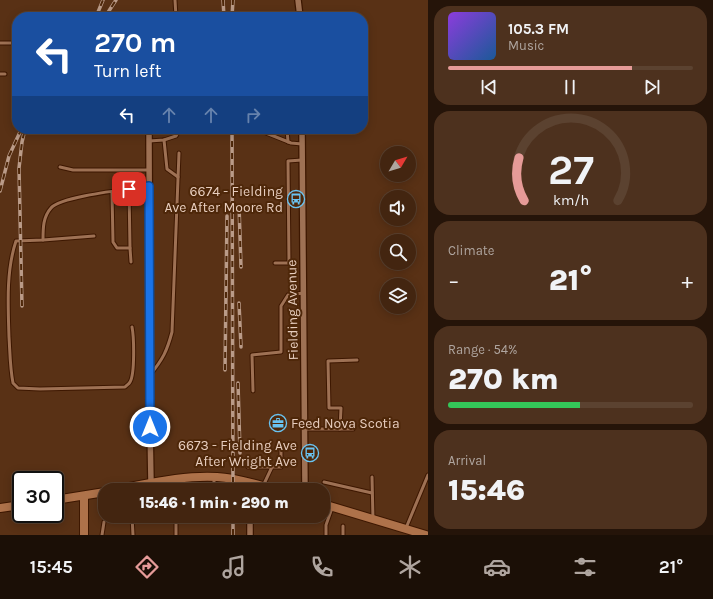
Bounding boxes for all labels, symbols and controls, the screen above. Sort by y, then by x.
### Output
text: 105.3 FM [508,20,569,38]
text: 270 m [94,26,176,59]
icon: left [28,28,80,80]
text: Music [508,38,544,53]
text: Turn left [94,60,162,82]
icon: previous [478,76,500,98]
icon: pause [559,76,581,98]
icon: next [641,76,663,98]
icon: left [116,104,138,126]
icon: ahead [158,104,180,126]
icon: ahead [200,104,222,126]
icon: right [242,104,264,126]
north arrow [380,146,416,182]
map controls [380,146,416,314]
text: 27 [548,146,593,194]
pin [112,172,146,206]
icon: arrive [118,178,140,200]
place label: 6674 - Fielding Ave After Moore Rd [165,183,283,216]
bus stop icon: 6674 - Fielding Ave After Moore Rd [286,189,306,209]
button: sound [380,190,416,226]
text: km/h [552,191,589,208]
button: search [380,234,416,270]
text: Climate [448,243,494,258]
street label: Fielding Avenue [283,259,302,361]
text: 21° [549,262,592,298]
text: − [448,268,460,294]
text: + [681,268,693,294]
button: layers [380,278,416,314]
text: Range · 54% [448,342,518,357]
text: 270 km [448,361,559,397]
position arrow [129,406,171,448]
office icon: Feed Nova Scotia [268,413,288,433]
place label: Feed Nova Scotia [291,415,400,432]
place label: 6673 - Fielding Ave After Wright Ave [178,437,297,470]
bus stop icon: 6673 - Fielding Ave After Wright Ave [300,443,320,463]
text: Arrival [448,453,486,468]
speed limit sign: 30 [12,471,64,523]
text: 15:46 [448,472,525,508]
text: 15:46 · 1 min · 290 m [139,494,289,512]
icon: directions [133,553,161,581]
icon: music [220,553,248,581]
icon: phone [308,553,336,581]
icon: climate [396,553,424,581]
icon: car [483,553,511,581]
icon: filters [571,553,599,581]
text: 15:45 [30,556,73,578]
text: 21° [659,556,683,578]

